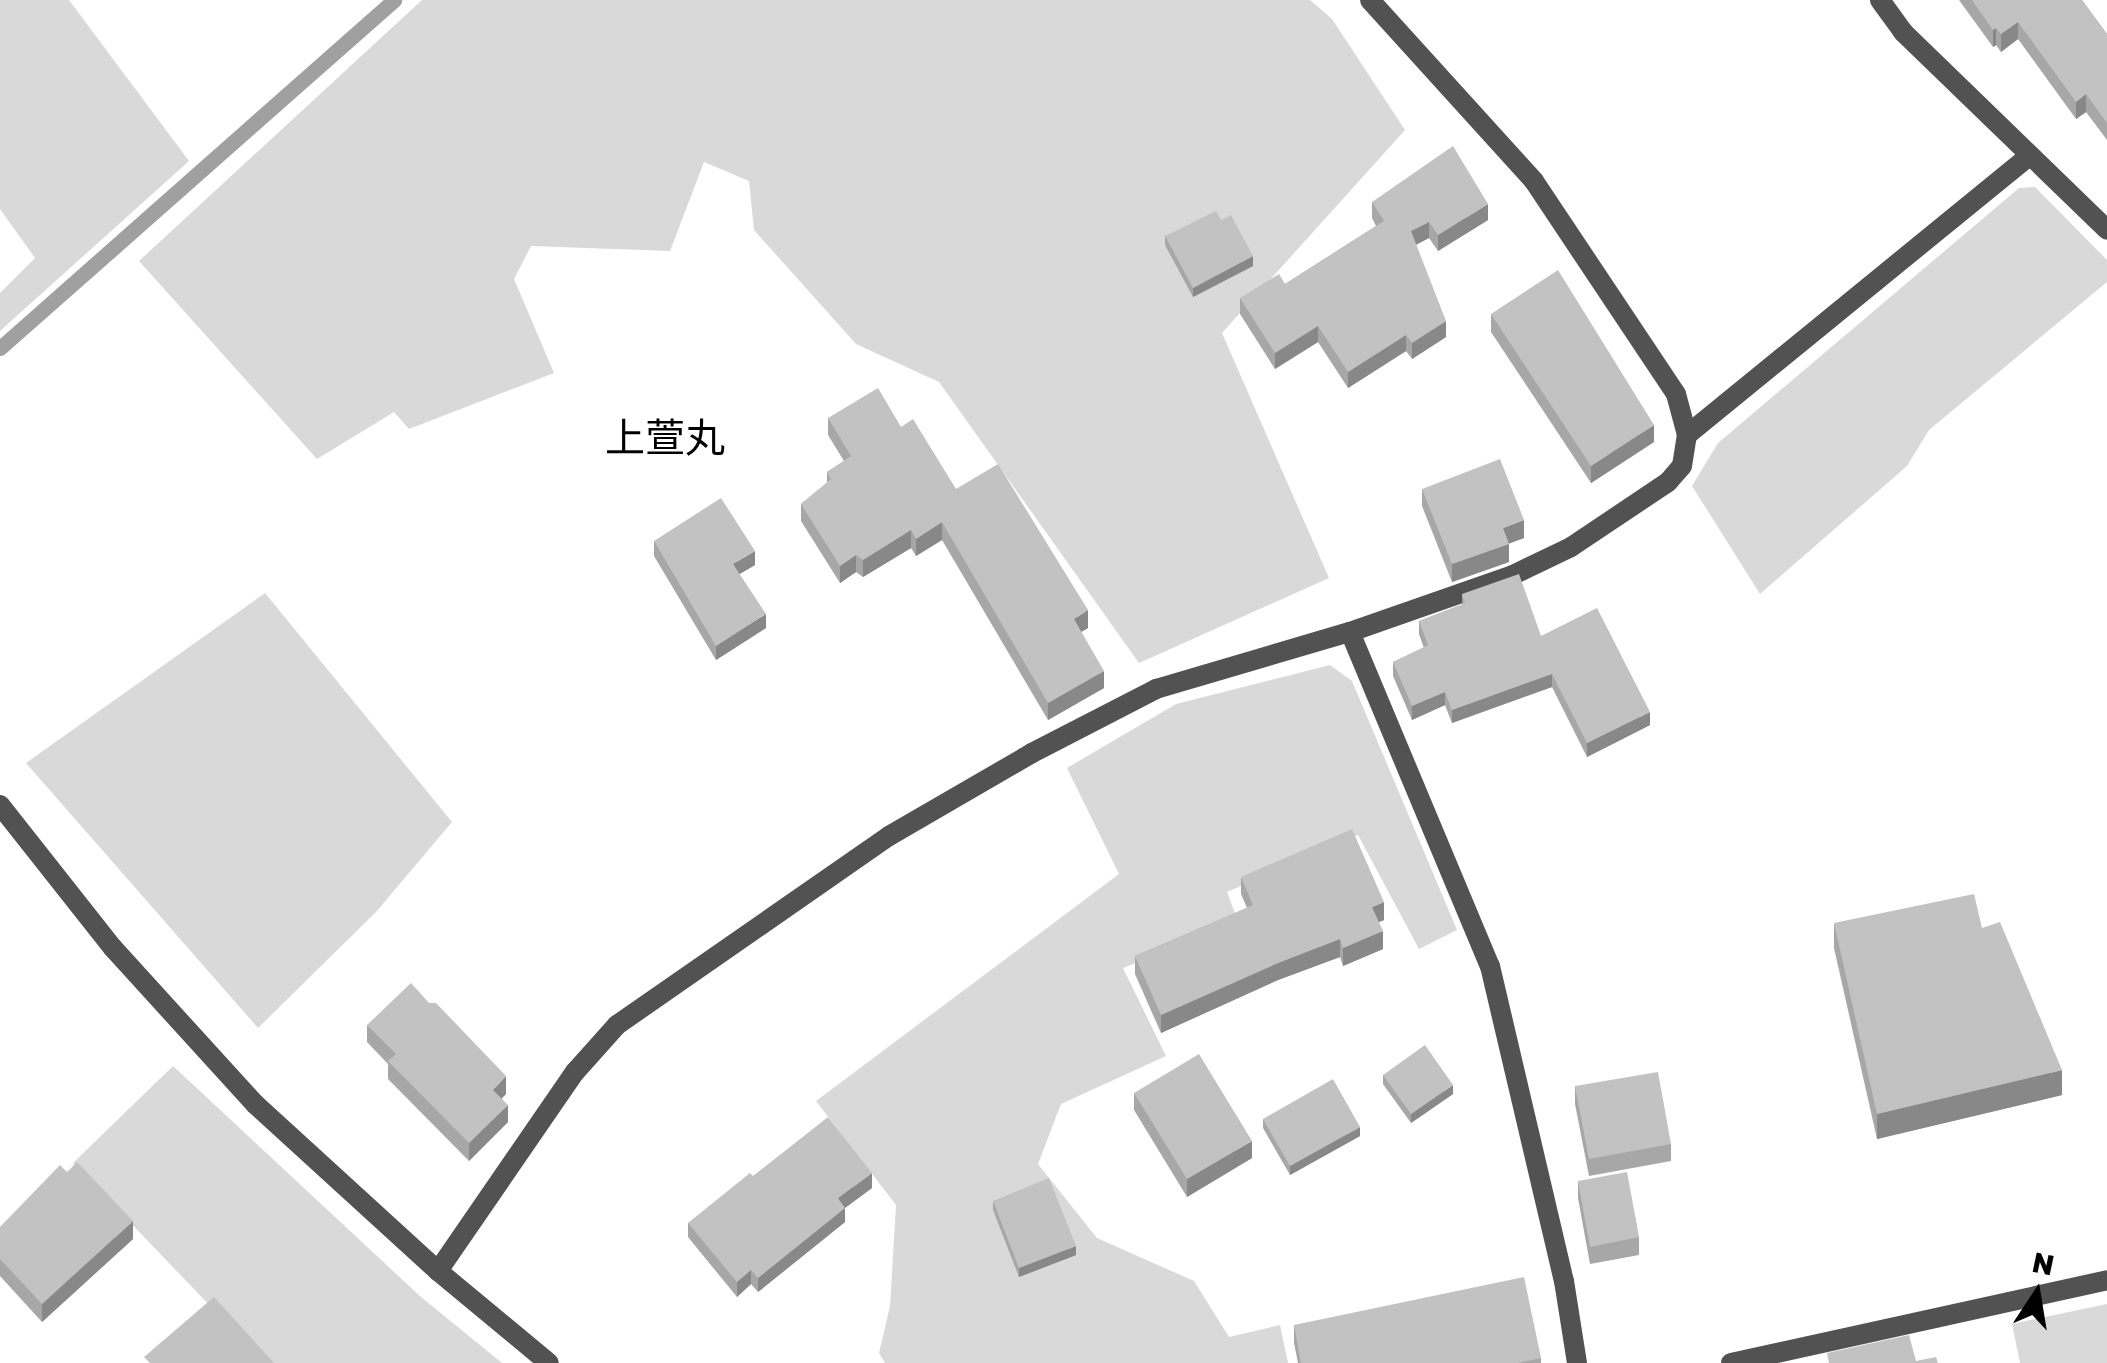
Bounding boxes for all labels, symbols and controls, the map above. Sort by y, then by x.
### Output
district label: 上萱丸 [605,413,725,461]
north arrow [1987,1243,2087,1343]
text: N [2030,1245,2057,1282]

